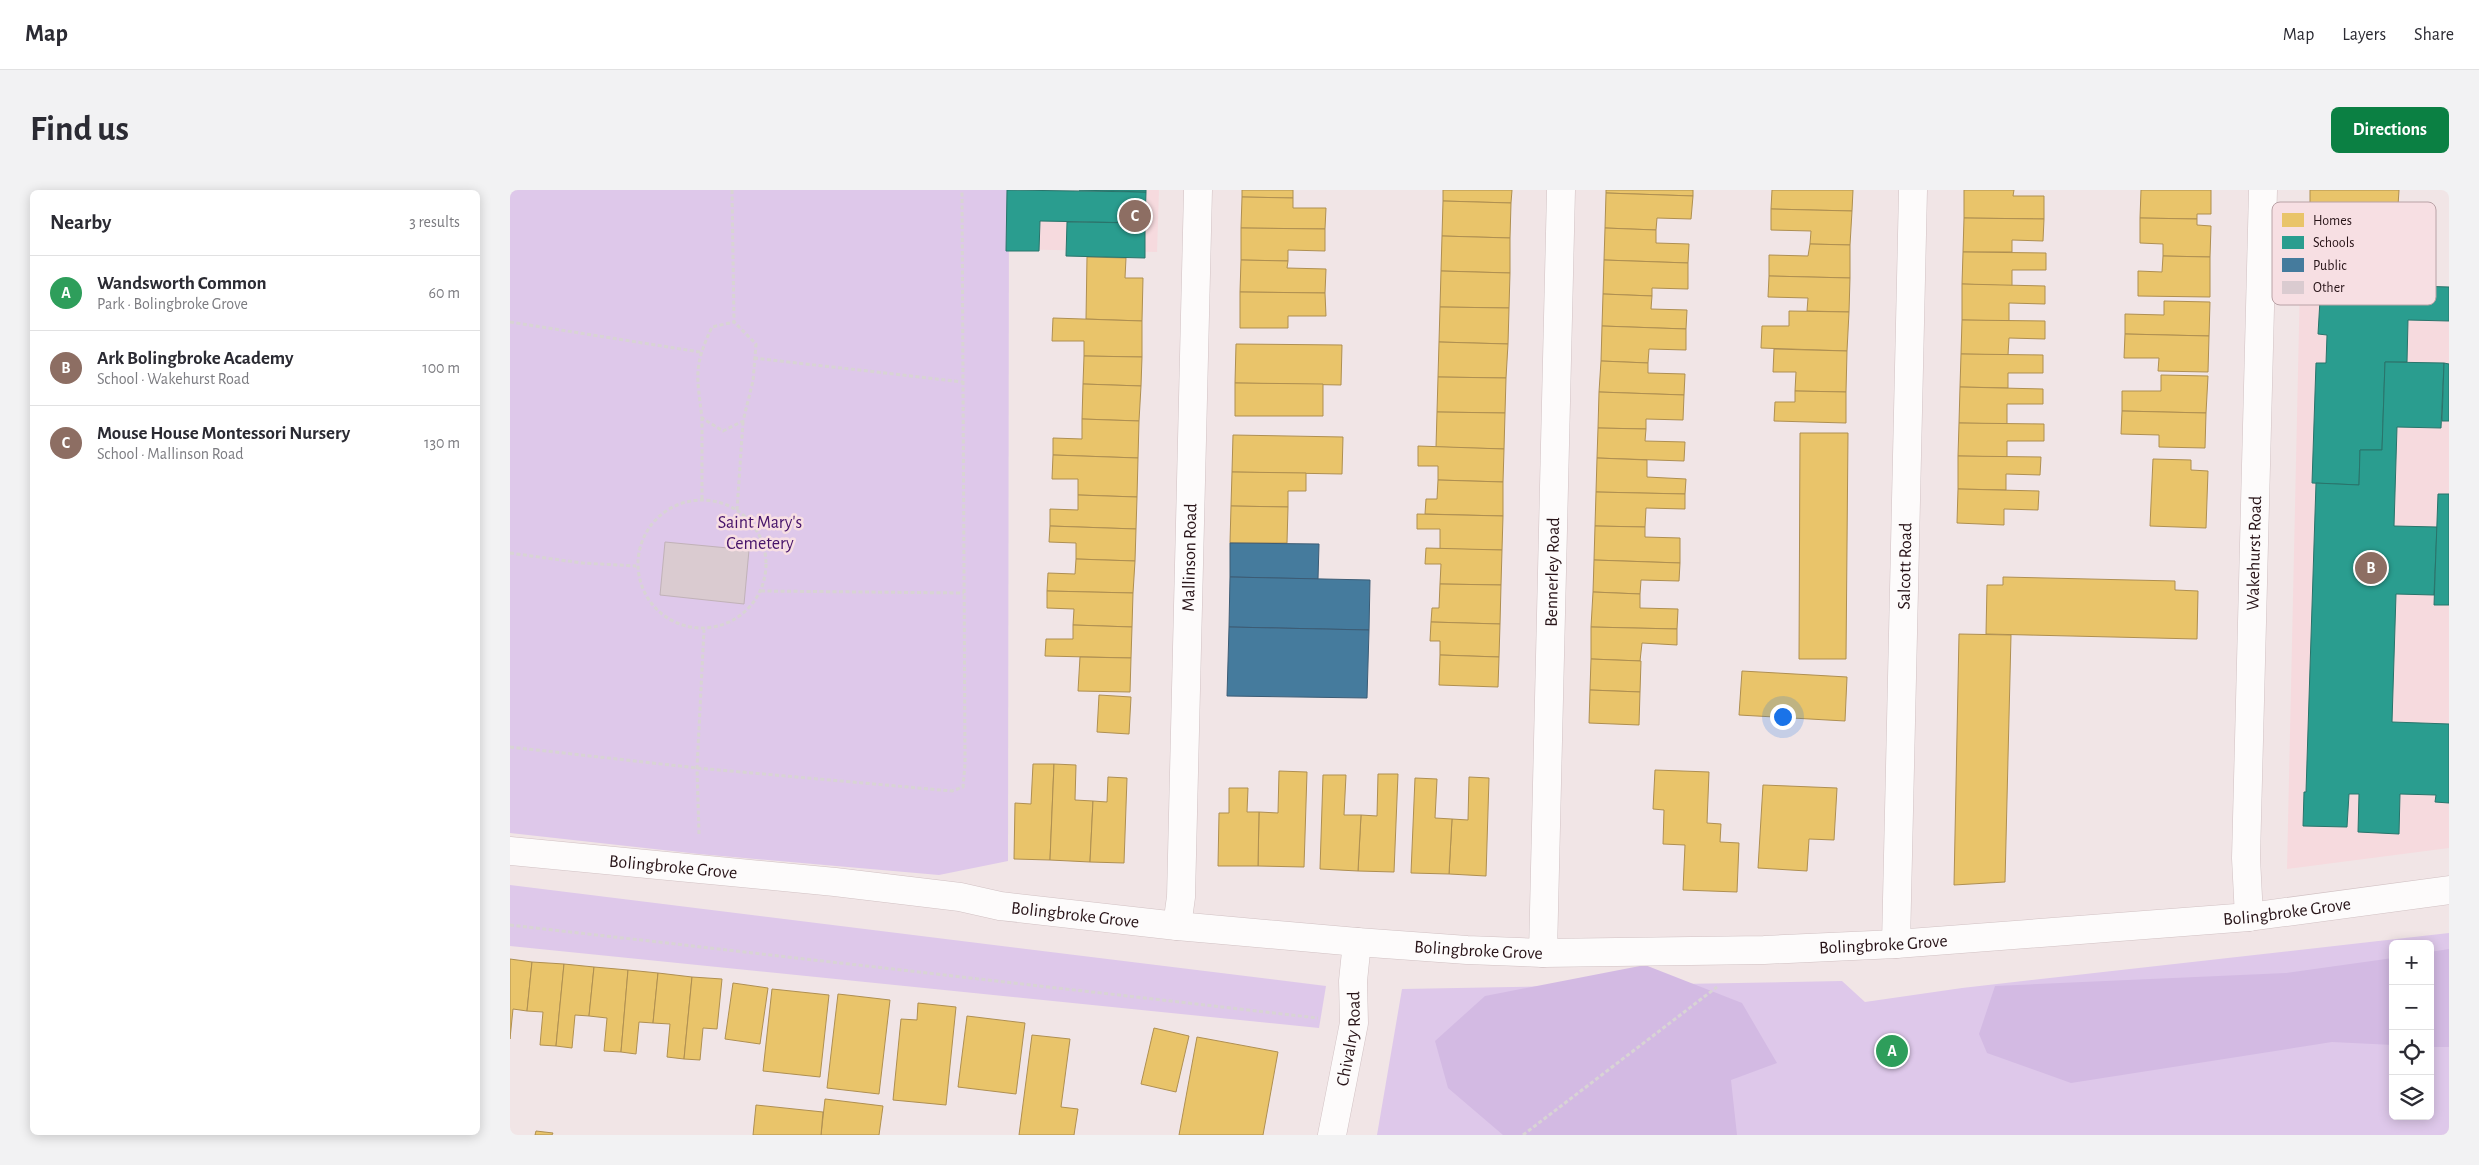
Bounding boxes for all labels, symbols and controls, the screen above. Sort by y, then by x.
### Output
text: Map [25,22,68,46]
text: Map [2283,26,2314,44]
text: Layers [2342,26,2386,44]
text: Share [2414,26,2454,44]
button: Directions [2331,107,2449,153]
text: Find us [30,112,129,147]
pin: C [1119,197,1151,235]
legend [2272,202,2436,305]
text: Nearby [50,212,111,233]
text: 3 results [409,214,460,230]
text: Homes [2313,214,2352,228]
text: Schools [2313,236,2354,250]
text: Public [2313,259,2347,273]
text: Wandsworth Common [97,274,267,293]
text: Other [2313,281,2345,295]
text: A [61,285,71,301]
text: 60 m [429,285,460,301]
text: Park · Bolingbroke Grove [97,296,248,312]
text: Ark Bolingbroke Academy [97,349,293,368]
text: B [61,360,71,376]
text: 100 m [422,360,460,376]
text: School · Wakehurst Road [97,371,250,387]
text: Mouse House Montessori Nursery [97,424,350,443]
text: C [62,435,70,451]
text: 130 m [424,435,460,451]
text: School · Mallinson Road [97,446,244,462]
street label: Wakehurst Road [2244,495,2265,611]
street label: Mallinson Road [1180,503,1200,612]
park label: Saint Mary's Cemetery [718,514,802,553]
street label: Bennerley Road [1543,517,1563,627]
street label: Salcott Road [1896,522,1915,610]
pin: B [2355,549,2387,587]
your location [1770,704,1796,730]
street label: Bolingbroke Grove [608,852,738,883]
street label: Bolingbroke Grove [2222,895,2352,929]
street label: Bolingbroke Grove [1010,899,1140,932]
street label: Bolingbroke Grove [1819,932,1948,957]
street label: Bolingbroke Grove [1414,938,1543,963]
map controls [2389,940,2434,1120]
button: + [2389,940,2434,985]
button: − [2389,985,2434,1030]
street label: Chivalry Road [1334,991,1364,1088]
button: locate [2389,1030,2434,1075]
pin: A [1876,1032,1908,1070]
button: layers [2389,1075,2434,1120]

